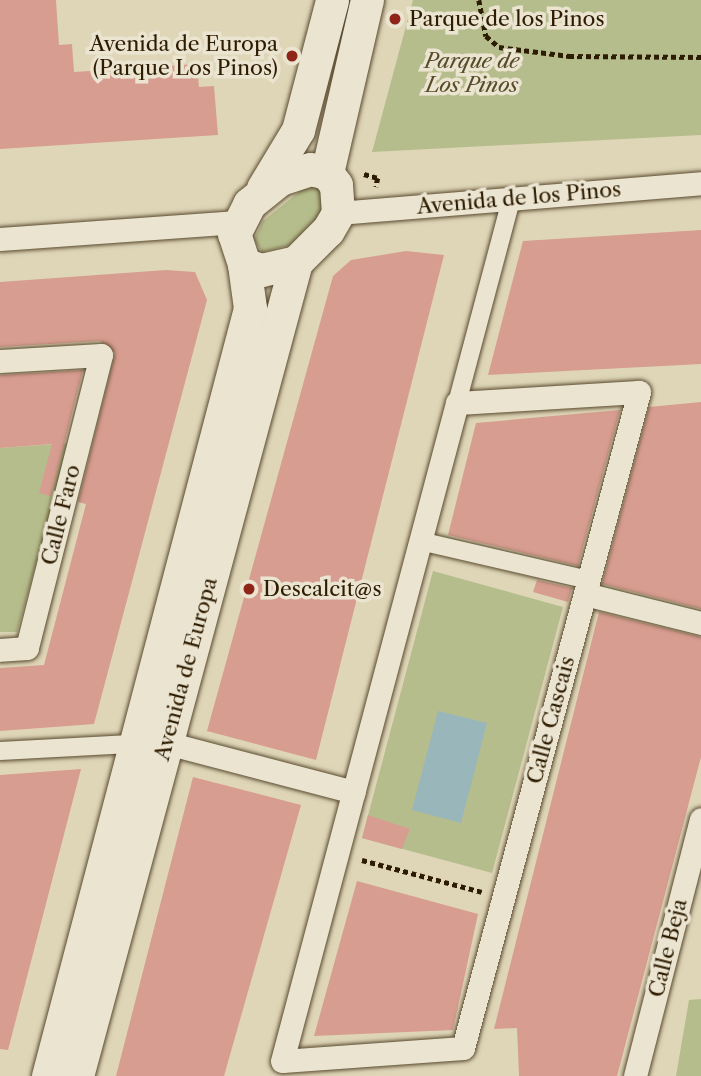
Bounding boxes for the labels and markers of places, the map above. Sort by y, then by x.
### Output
place label: Parque de los Pinos [409,6,605,32]
marker: Parque de los Pinos [387,11,403,27]
place label: Avenida de Europa (Parque Los Pinos) [89,31,278,81]
marker: Avenida de Europa (Parque Los Pinos) [284,48,300,64]
place label: Descalcit@s [263,576,382,602]
marker: Descalcit@s [241,581,257,597]

